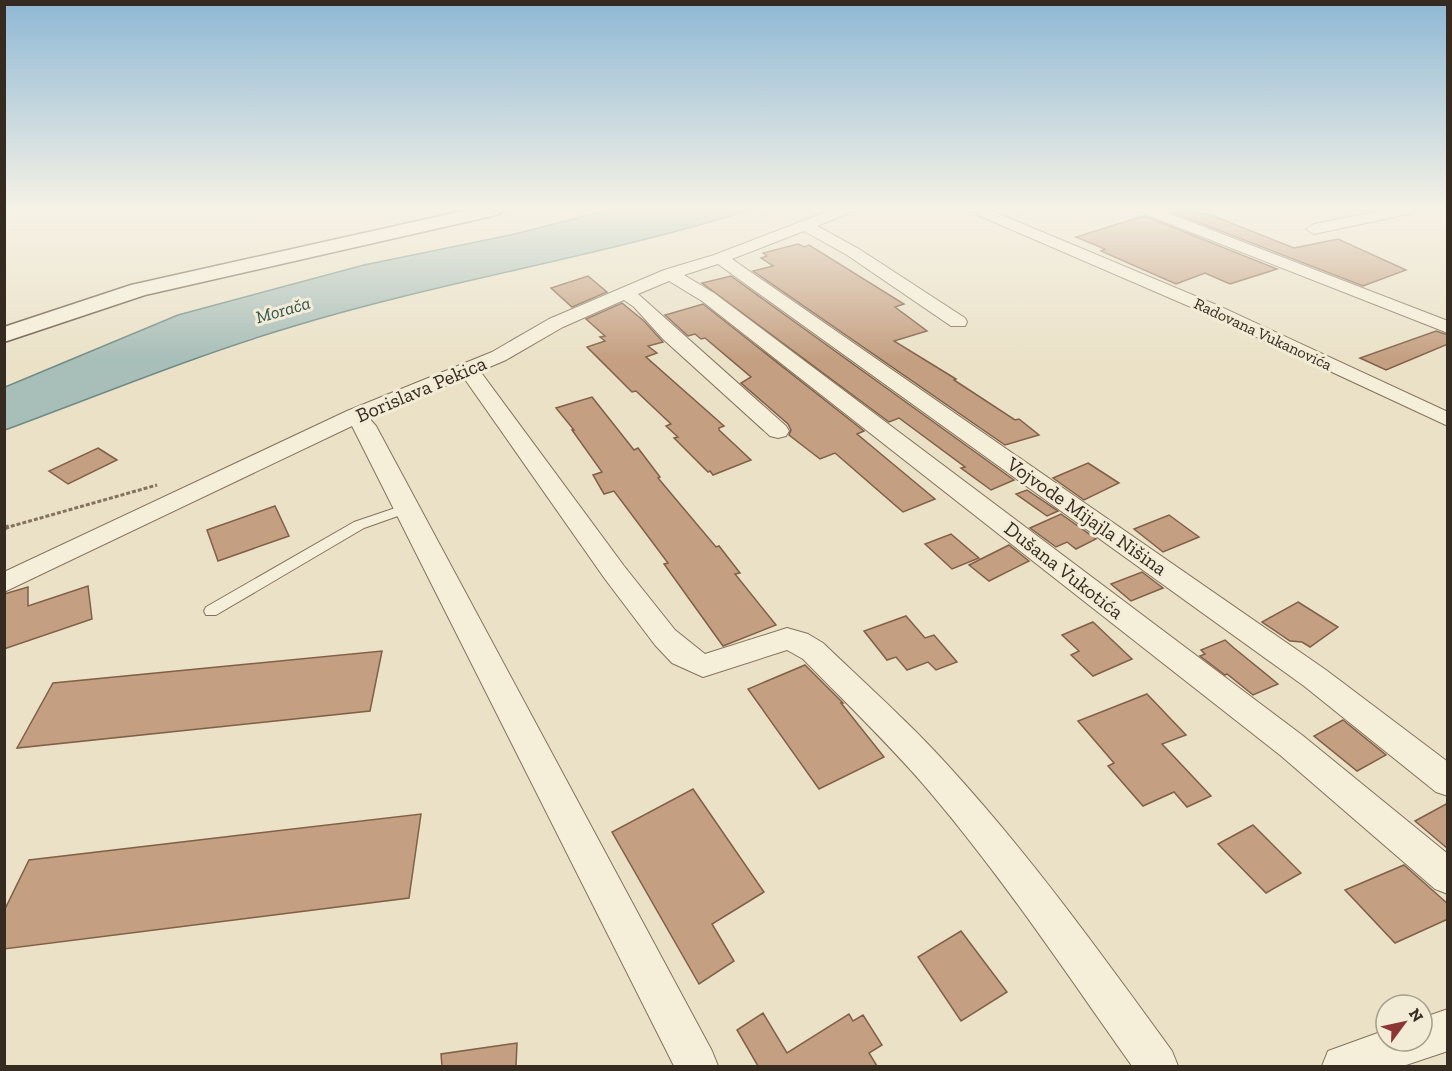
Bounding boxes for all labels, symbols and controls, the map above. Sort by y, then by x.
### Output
water label: Morača [253,292,313,328]
street label: Radovana Vukanovića [1191,294,1335,374]
street label: Borislava Pekica [352,351,490,427]
street label: Vojvode Mijajla Nišina [1001,451,1172,581]
street label: Dušana Vukotića [1000,516,1129,624]
north arrow [1374,993,1434,1053]
text: N [1405,1005,1427,1025]

